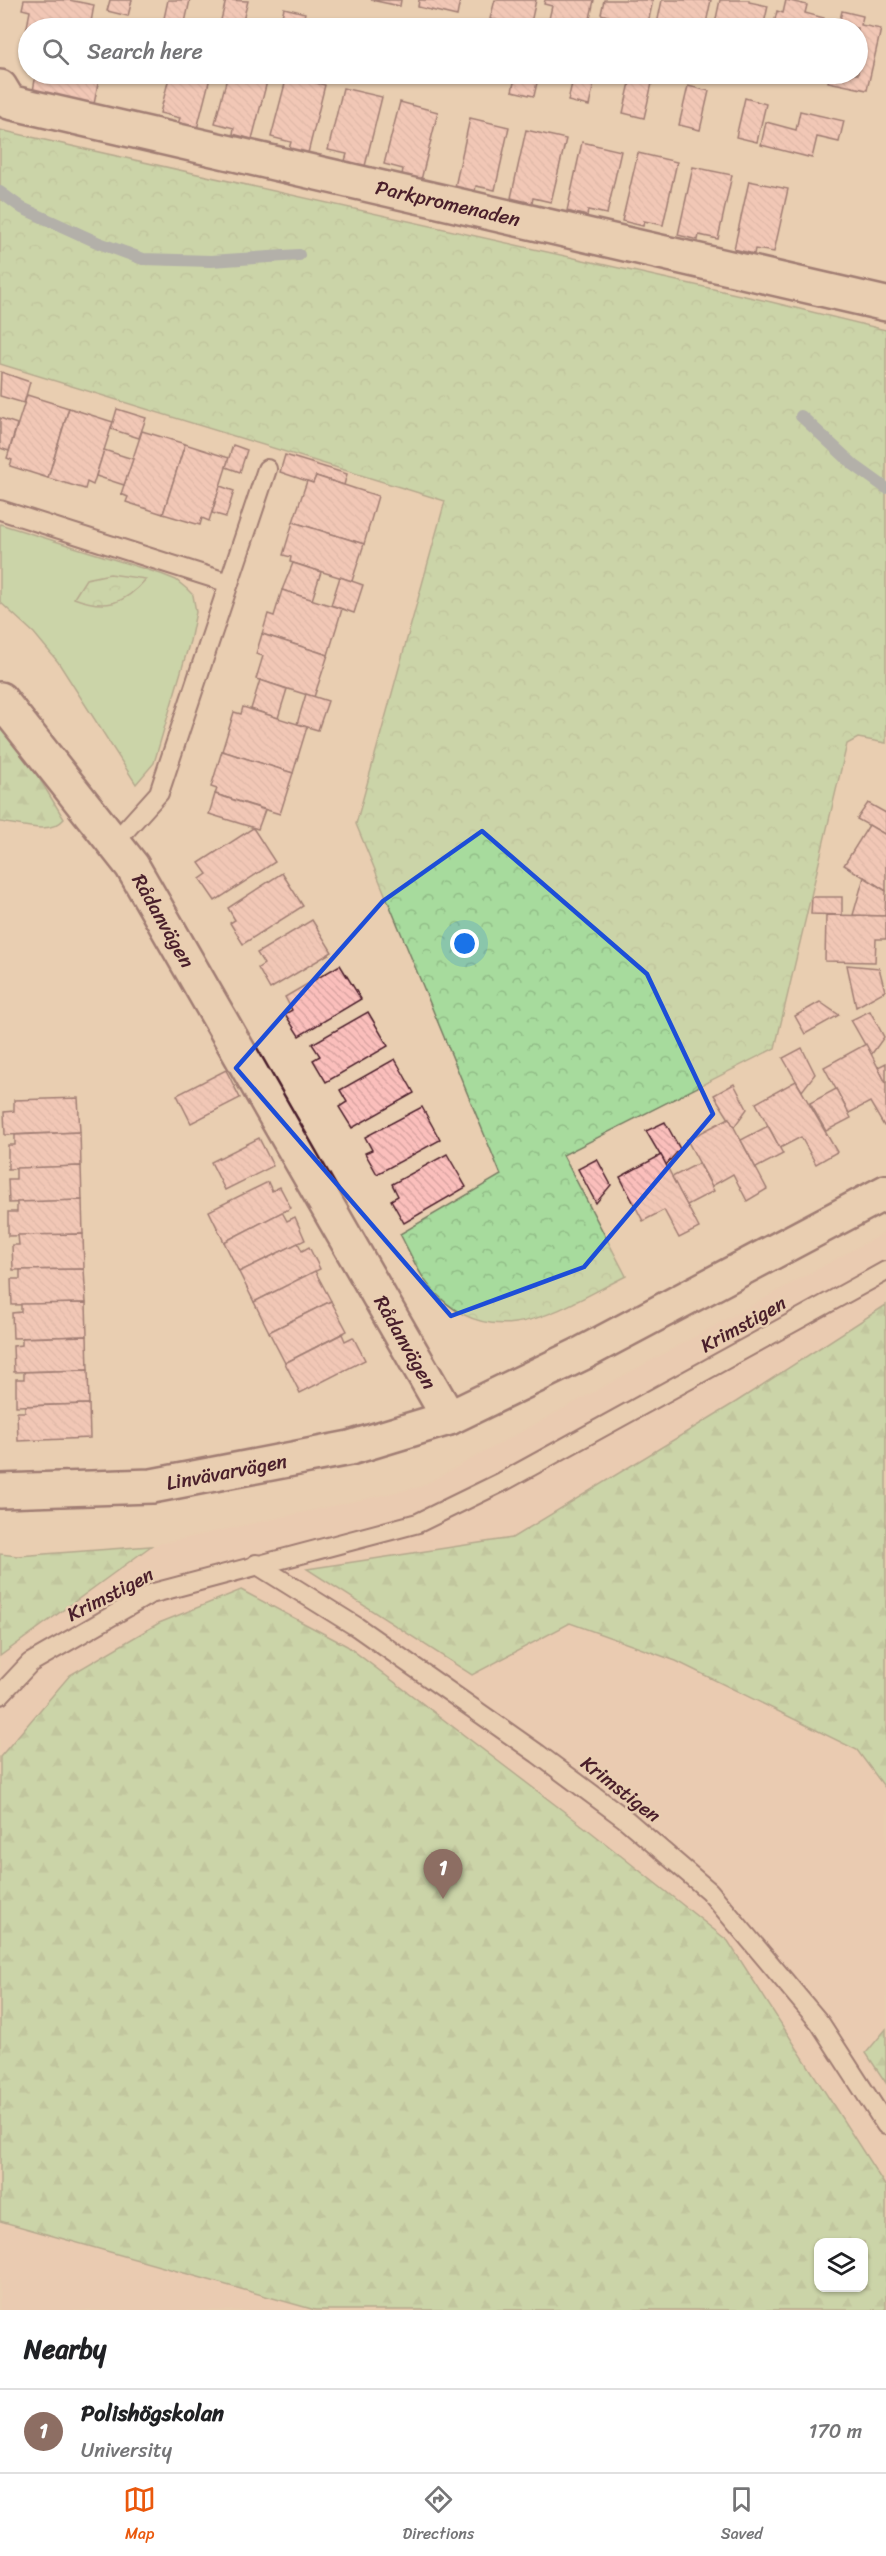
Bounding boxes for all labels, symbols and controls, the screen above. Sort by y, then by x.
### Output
search box [18,18,868,84]
text: Search here [87,32,203,71]
icon: search [39,35,72,68]
street label: Parkpromenaden [372,170,524,237]
street label: Rådanvägen [122,867,204,975]
your location [450,929,479,958]
street label: Krimstigen [694,1286,793,1363]
street label: Rådanvägen [364,1289,446,1396]
street label: Linvävarvägen [163,1443,290,1501]
street label: Krimstigen [60,1557,160,1631]
street label: Krimstigen [573,1747,669,1832]
pin: 1 [424,1850,462,1899]
map controls [814,2238,868,2292]
button: layers [814,2238,868,2292]
text: Nearby [24,2326,106,2372]
text: Polishögskolan [81,2394,224,2433]
text: 1 [39,2414,48,2449]
text: 170 m [809,2414,862,2449]
text: University [81,2433,172,2468]
tab: Map [123,2483,156,2548]
tab: Directions [403,2483,474,2548]
tab: Saved [721,2483,763,2548]

